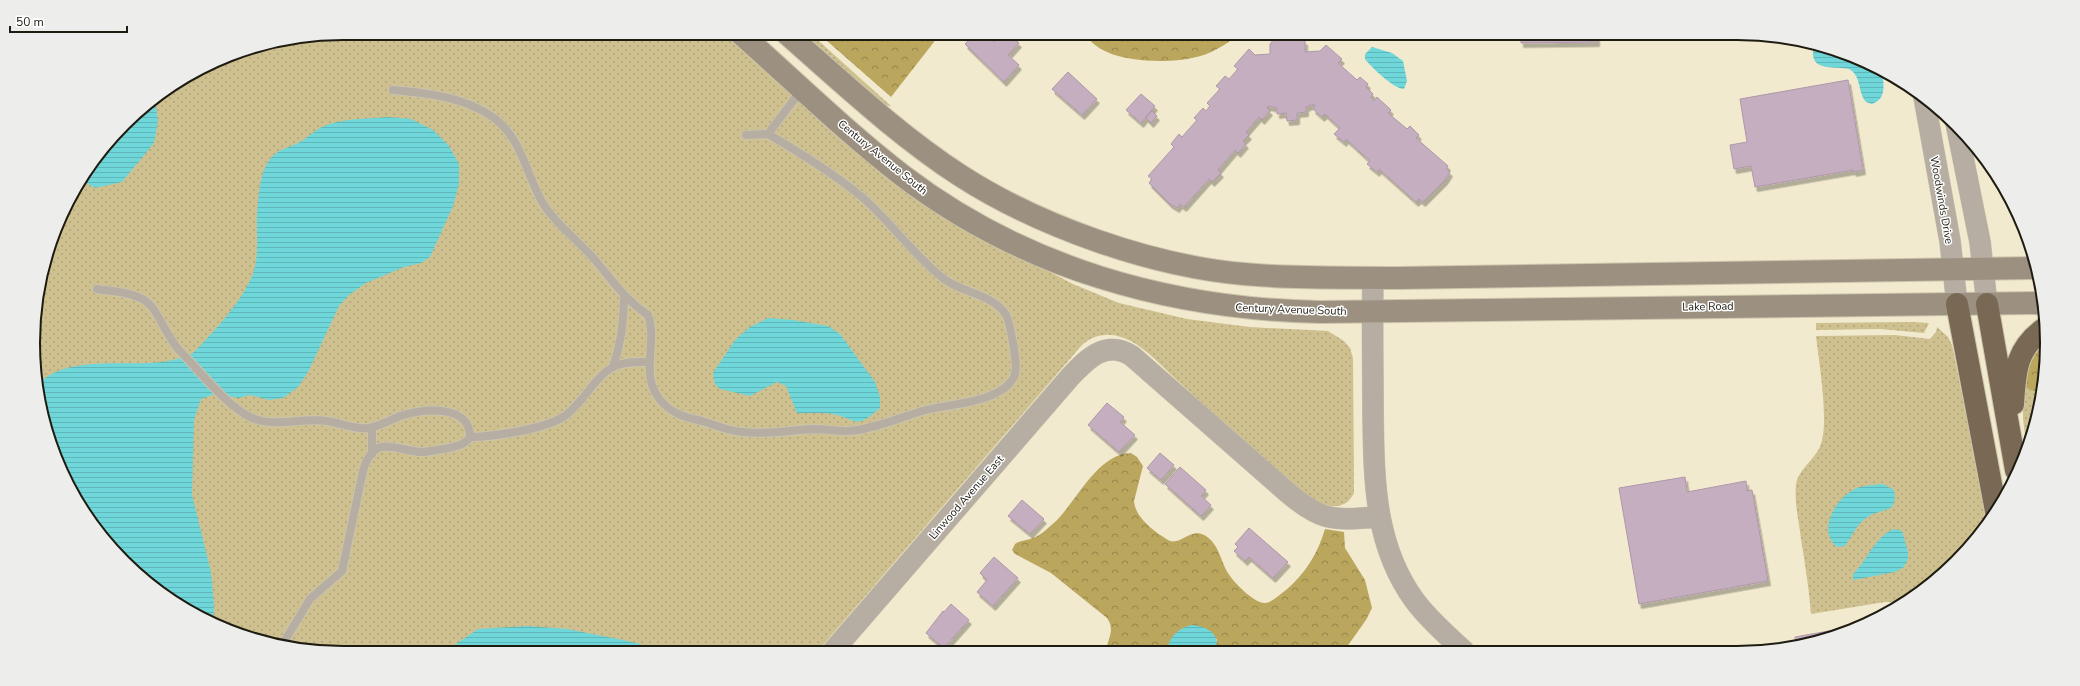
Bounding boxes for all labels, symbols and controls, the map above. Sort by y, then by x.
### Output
scale bar [10,8,127,34]
text: 50 m [16,14,44,30]
street label: Century Avenue South [835,117,931,198]
street label: Woodwinds Drive [1926,155,1957,245]
street label: Lake Road [1682,299,1734,314]
street label: Century Avenue South [1235,300,1347,319]
street label: Linwood Avenue East [926,452,1007,543]

